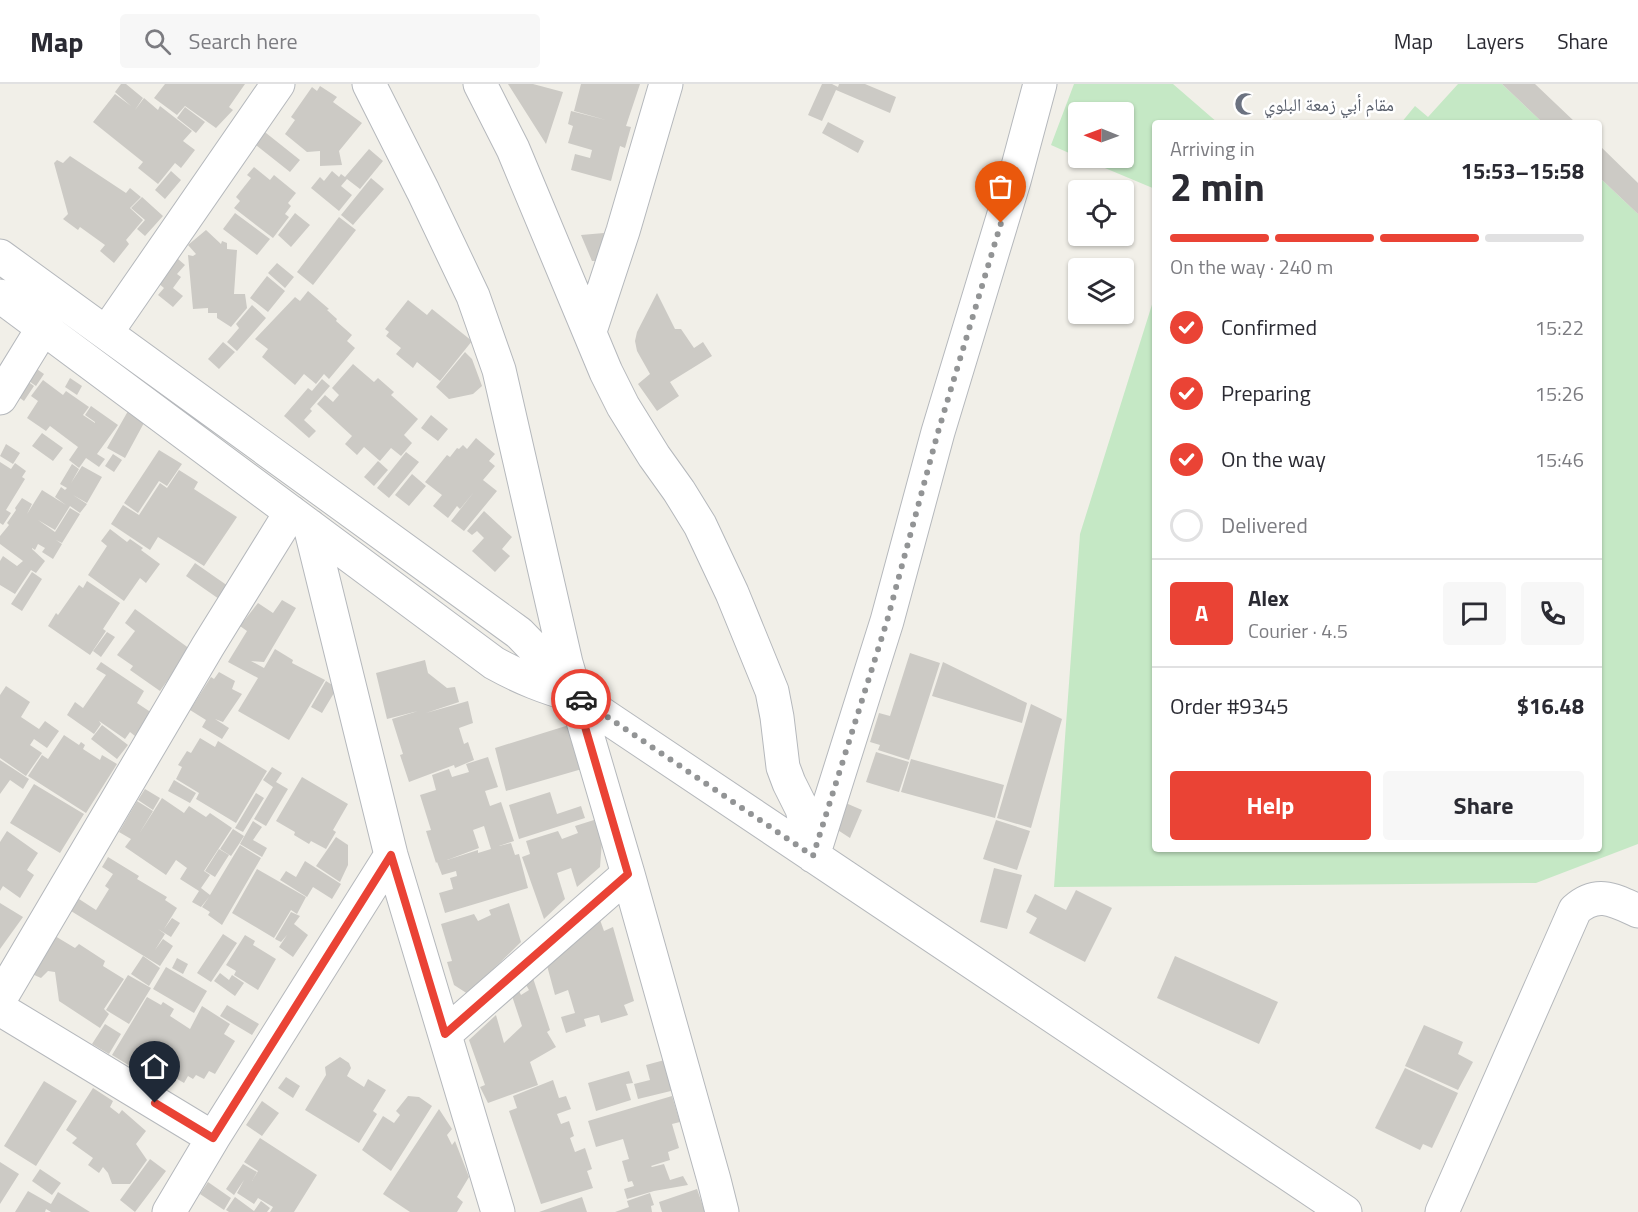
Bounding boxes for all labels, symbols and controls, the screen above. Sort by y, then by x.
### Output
search box [120,14,540,68]
text: Map [30,20,84,63]
text: Search here [189,24,298,58]
icon: search [141,25,174,58]
text: Map [1394,25,1433,57]
text: Layers [1466,25,1524,57]
text: Share [1557,25,1608,57]
mosque icon: مقام أبي زمعة البلوي [1233,91,1259,117]
place label: مقام أبي زمعة البلوي [1264,91,1394,119]
north arrow [1068,102,1134,168]
map controls [1068,102,1134,324]
text: Arriving in [1170,133,1255,164]
text: 15:53–15:58 [1461,154,1584,188]
text: 2 min [1170,157,1265,216]
pin [975,161,1026,223]
icon: bag [984,170,1017,203]
button: locate [1068,180,1134,246]
text: On the way · 240 m [1170,251,1333,282]
button: layers [1068,258,1134,324]
text: Confirmed [1221,310,1317,344]
icon: check [1170,311,1203,344]
text: 15:22 [1535,312,1584,343]
text: Preparing [1221,376,1311,410]
icon: check [1170,377,1203,410]
text: 15:26 [1535,378,1584,409]
text: On the way [1221,442,1326,476]
icon: check [1170,443,1203,476]
text: 15:46 [1535,444,1584,475]
text: Delivered [1221,508,1308,542]
text: Alex [1248,581,1289,615]
button: chat [1443,582,1506,645]
button: phone [1521,582,1584,645]
text: A [1195,596,1208,630]
text: Courier · 4.5 [1248,615,1348,646]
courier [551,669,611,729]
icon: car [565,683,598,716]
text: Order #9345 [1170,689,1289,723]
text: $16.48 [1517,689,1584,723]
button: Help [1170,771,1371,840]
button: Share [1383,771,1584,840]
pin [129,1041,180,1103]
icon: home [138,1050,171,1083]

